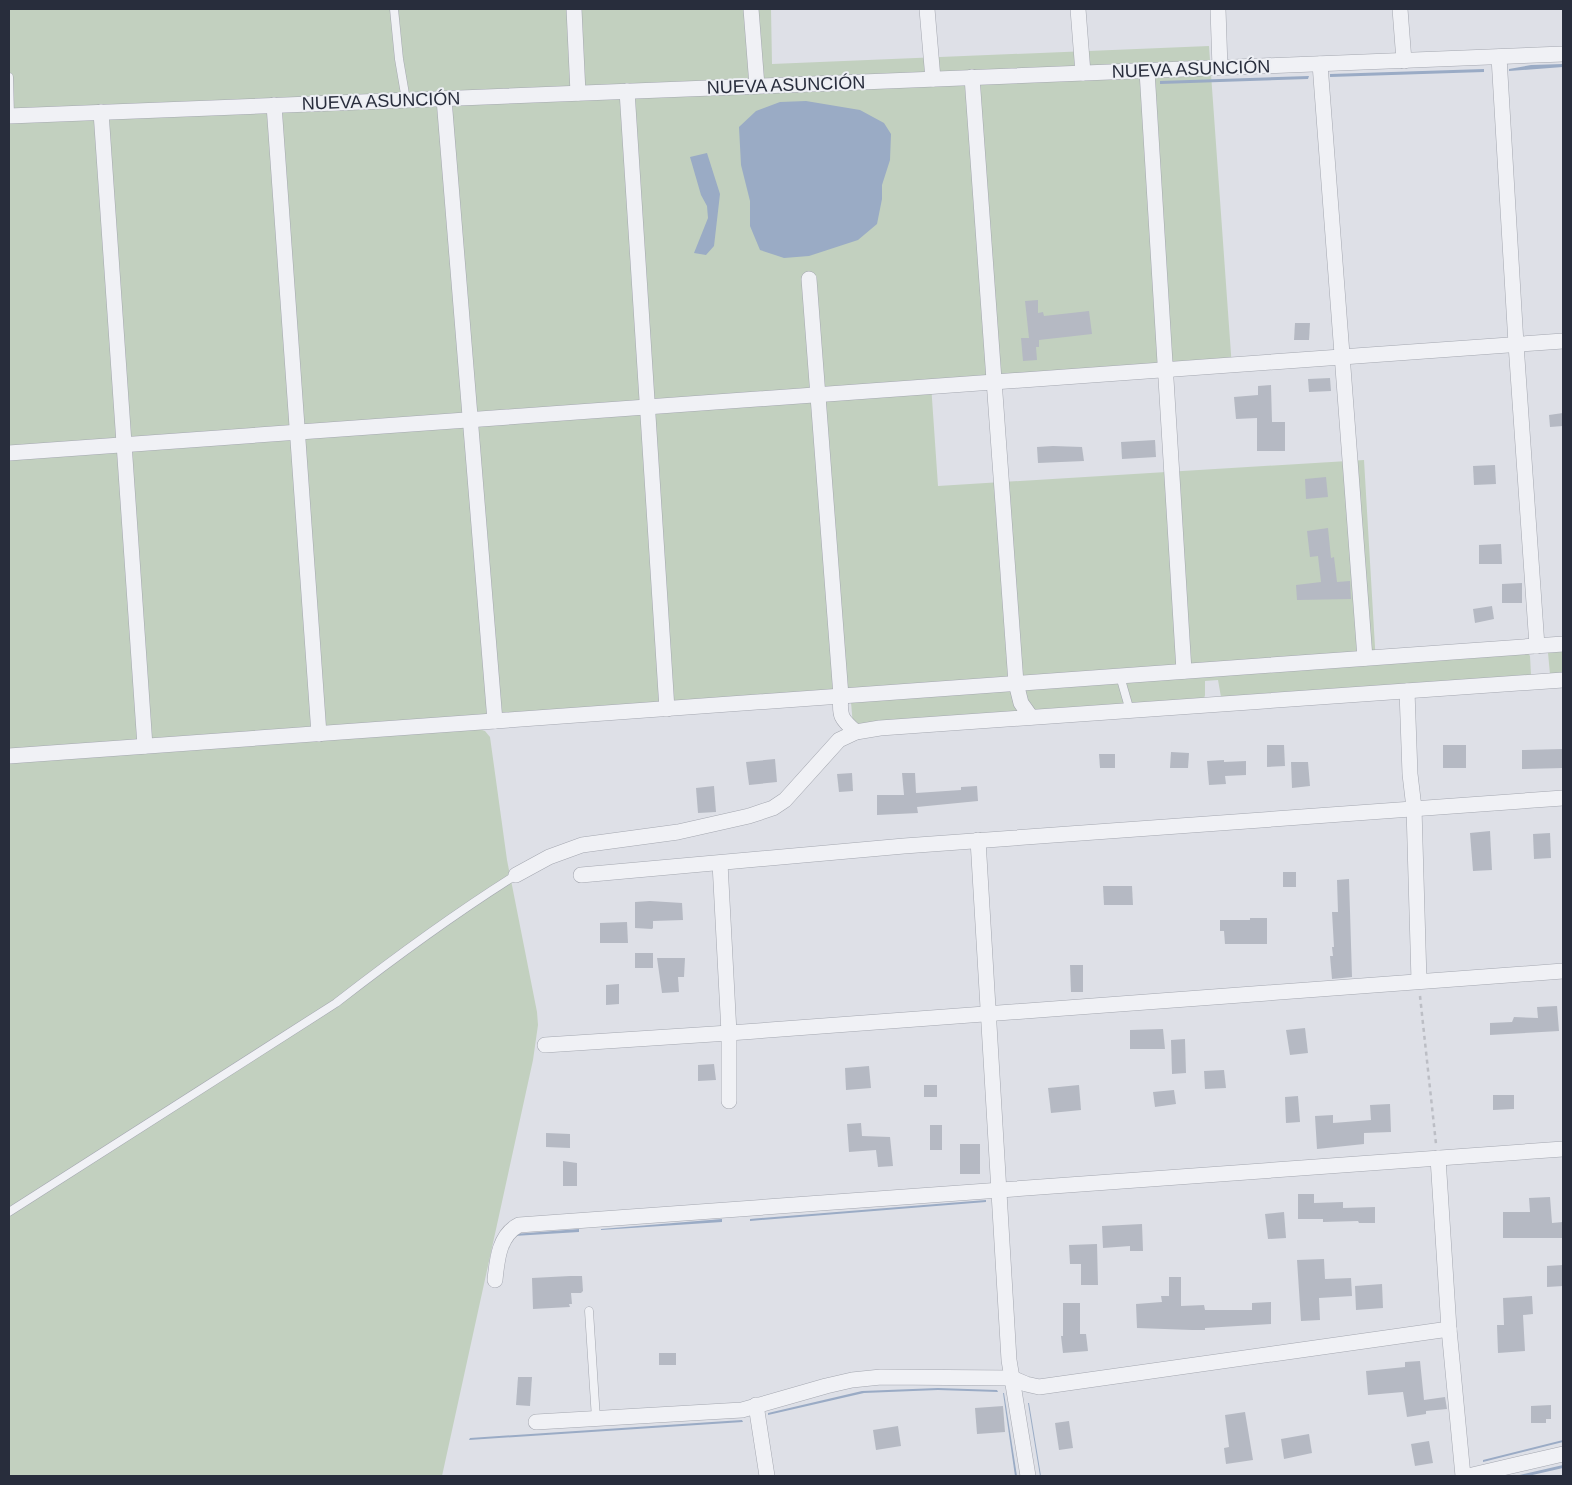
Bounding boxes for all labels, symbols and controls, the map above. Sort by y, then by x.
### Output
street label: NUEVA ASUNCIÓN [1111,55,1271,82]
street label: NUEVA ASUNCIÓN [706,71,866,98]
street label: NUEVA ASUNCIÓN [301,87,461,114]

